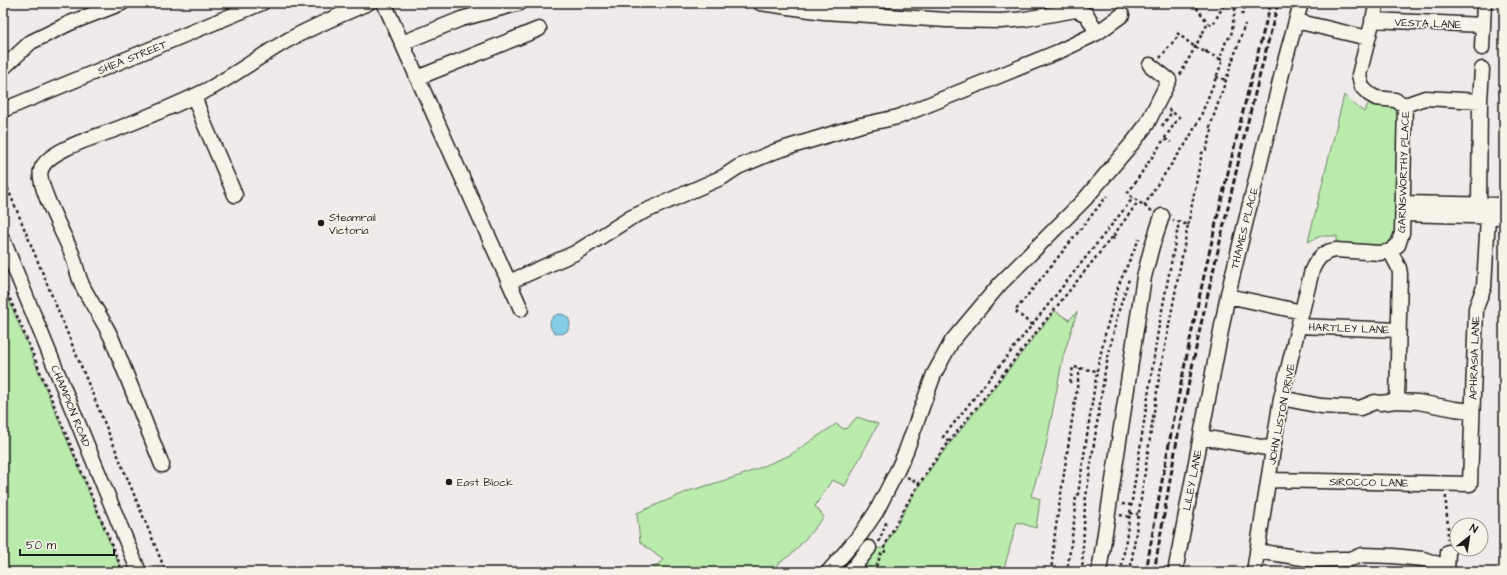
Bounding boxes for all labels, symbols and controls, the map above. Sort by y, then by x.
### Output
street label: VESTA LANE [1394,15,1462,32]
street label: SHEA STREET [95,37,169,78]
street label: GARNSWORTHY PLACE [1394,110,1413,233]
street label: THAMES PLACE [1227,185,1262,271]
place label: Steamrail Victoria [329,210,376,238]
marker: Steamrail Victoria [316,218,326,228]
street label: APHRASIA LANE [1466,315,1483,400]
street label: HARTLEY LANE [1308,320,1390,337]
street label: JOHN LISTON DRIVE [1264,362,1299,466]
street label: CHAMPION ROAD [47,363,94,449]
street label: LILEY LANE [1179,448,1206,512]
street label: SIROCCO LANE [1329,474,1409,491]
place label: East Block [457,475,513,490]
marker: East Block [444,477,454,487]
north arrow [1449,517,1489,557]
text: N [1467,521,1481,537]
scale bar [20,531,114,557]
text: 50 m [26,537,57,554]

